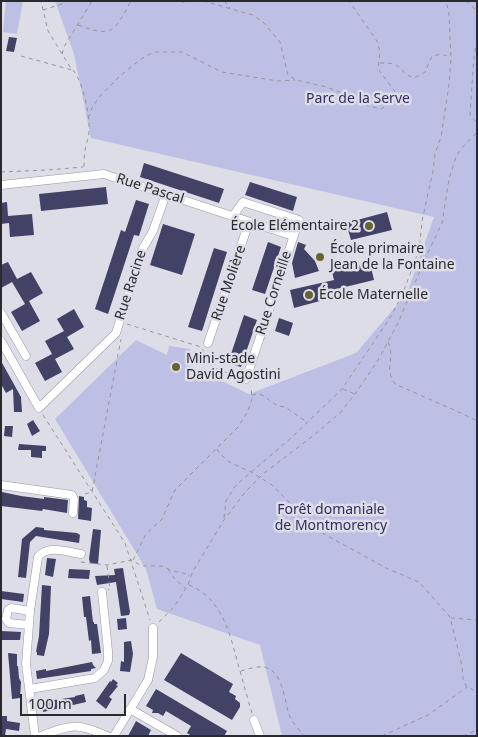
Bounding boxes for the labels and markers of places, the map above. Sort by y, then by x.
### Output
place label: École Elémentaire 2 [230,218,359,234]
marker: École Elémentaire 2 [363,220,375,232]
place label: École primaire Jean de la Fontaine [330,241,455,274]
marker: École primaire Jean de la Fontaine [314,251,326,263]
place label: École Maternelle [319,287,428,303]
marker: École Maternelle [303,289,315,301]
place label: Mini-stade David Agostini [186,351,281,384]
marker: Mini-stade David Agostini [170,361,182,373]

